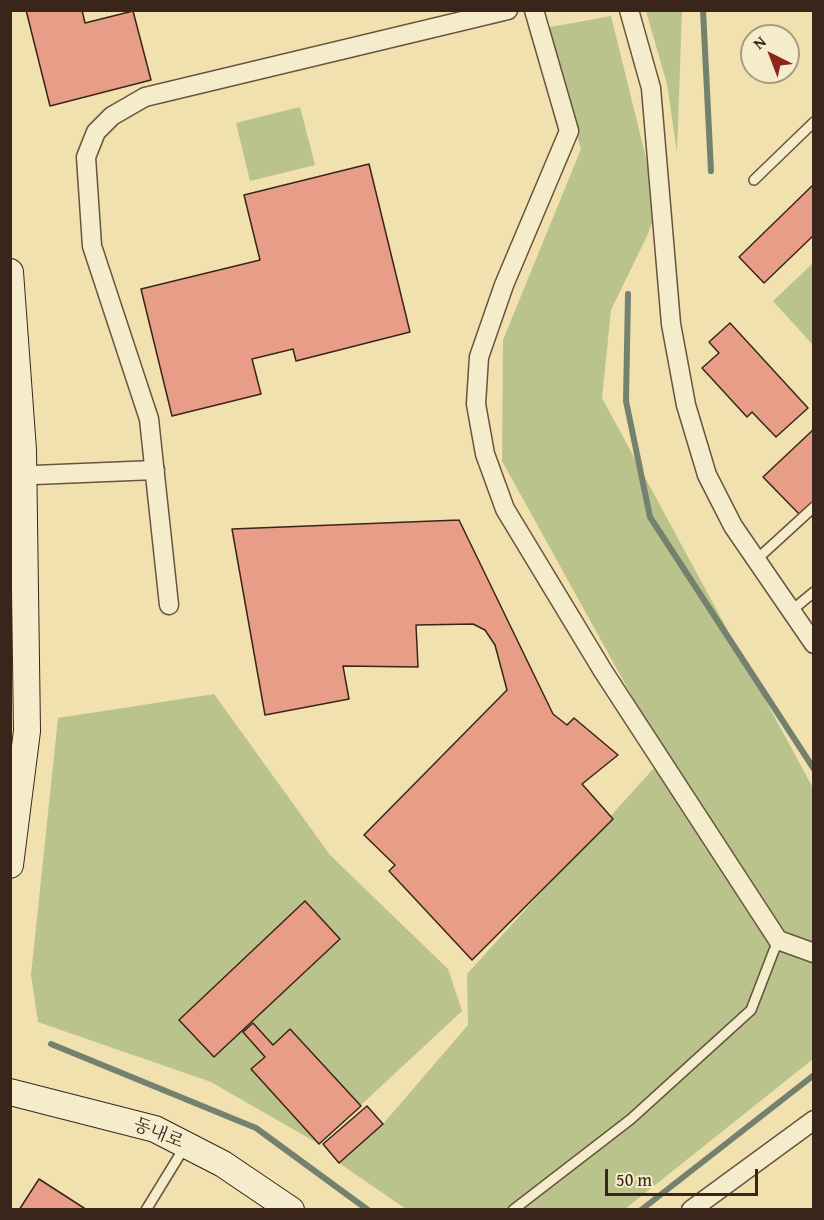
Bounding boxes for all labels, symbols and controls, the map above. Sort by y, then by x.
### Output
north arrow [740,24,800,84]
text: N [747,30,771,55]
street label: 동내로 [130,1114,186,1154]
scale bar [608,1157,761,1195]
text: 50 m [616,1166,652,1193]

